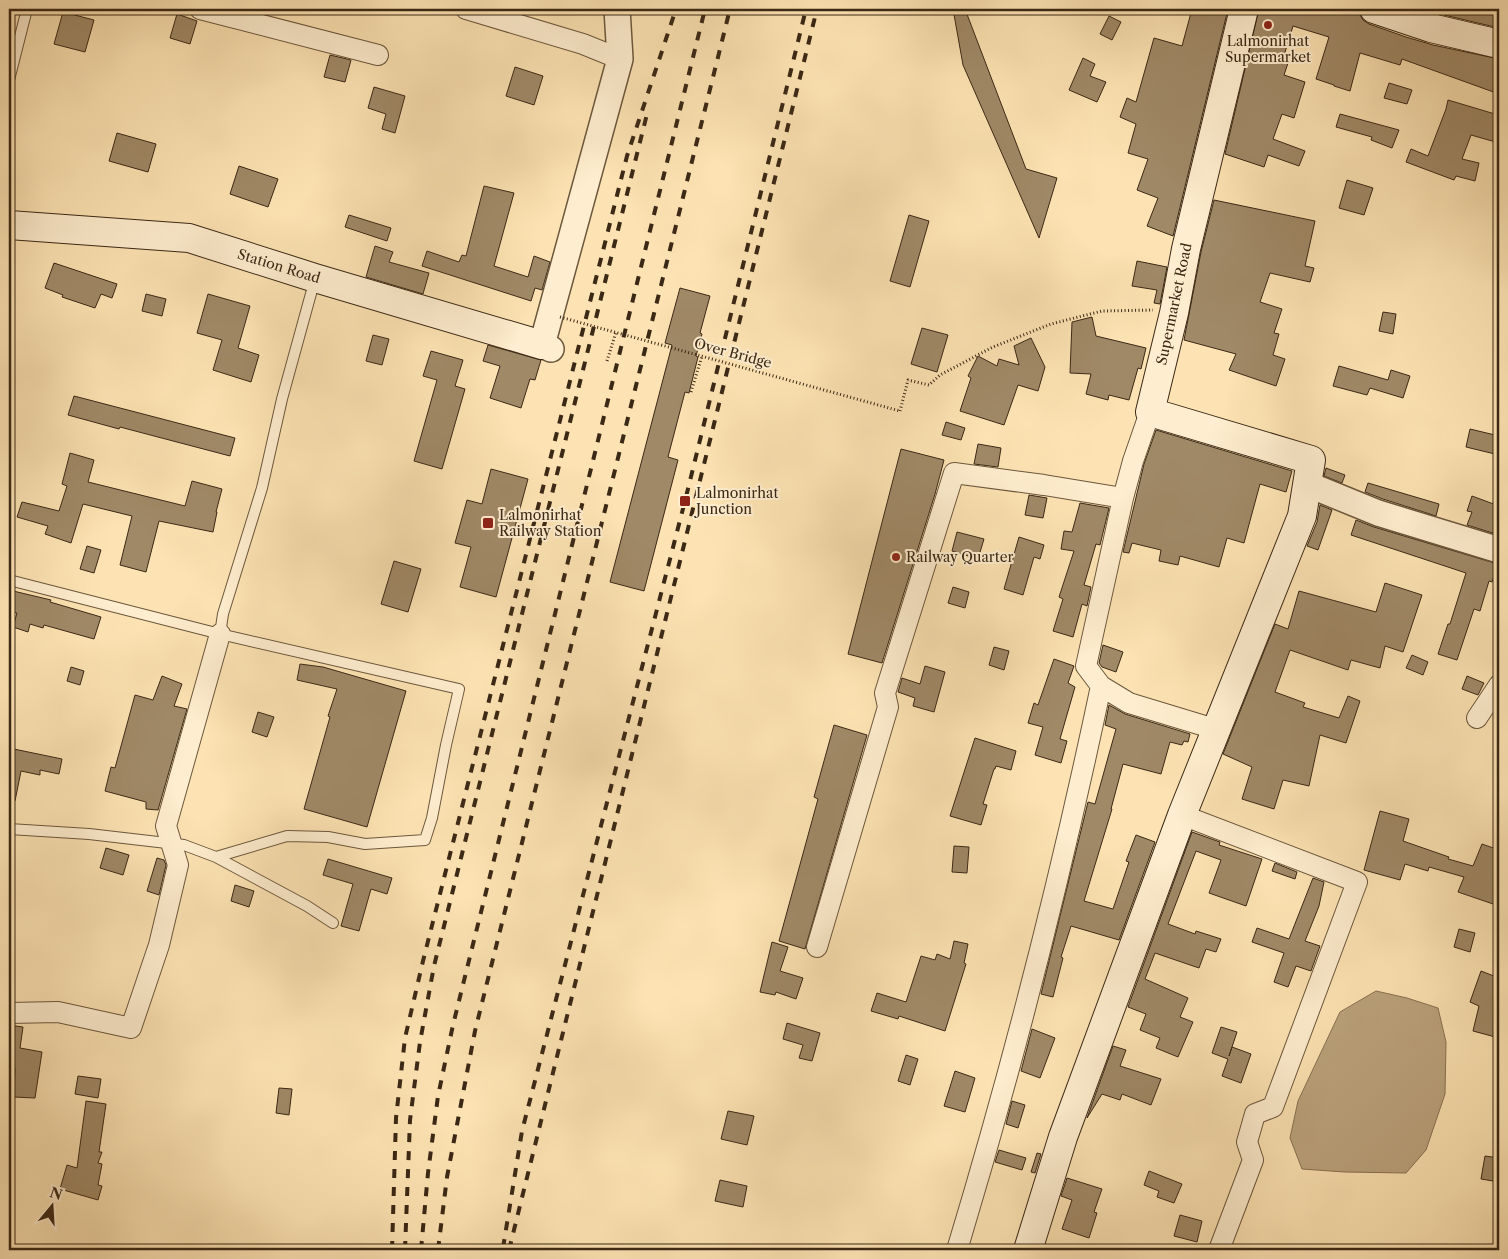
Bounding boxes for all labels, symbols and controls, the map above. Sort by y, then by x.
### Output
marker: Lalmonirhat Supermarket [1262,19,1274,31]
place label: Lalmonirhat Supermarket [1225,32,1311,66]
street label: Supermarket Road [1152,241,1196,367]
street label: Station Road [235,245,323,287]
street label: Over Bridge [692,334,774,372]
place label: Lalmonirhat Junction [694,484,778,518]
marker: Lalmonirhat Junction [678,494,692,508]
place label: Lalmonirhat Railway Station [499,506,602,540]
marker: Lalmonirhat Railway Station [481,516,495,530]
place label: Railway Quarter [906,548,1014,566]
marker: Railway Quarter [890,551,902,563]
north arrow [28,1182,78,1232]
text: N [47,1183,65,1204]

